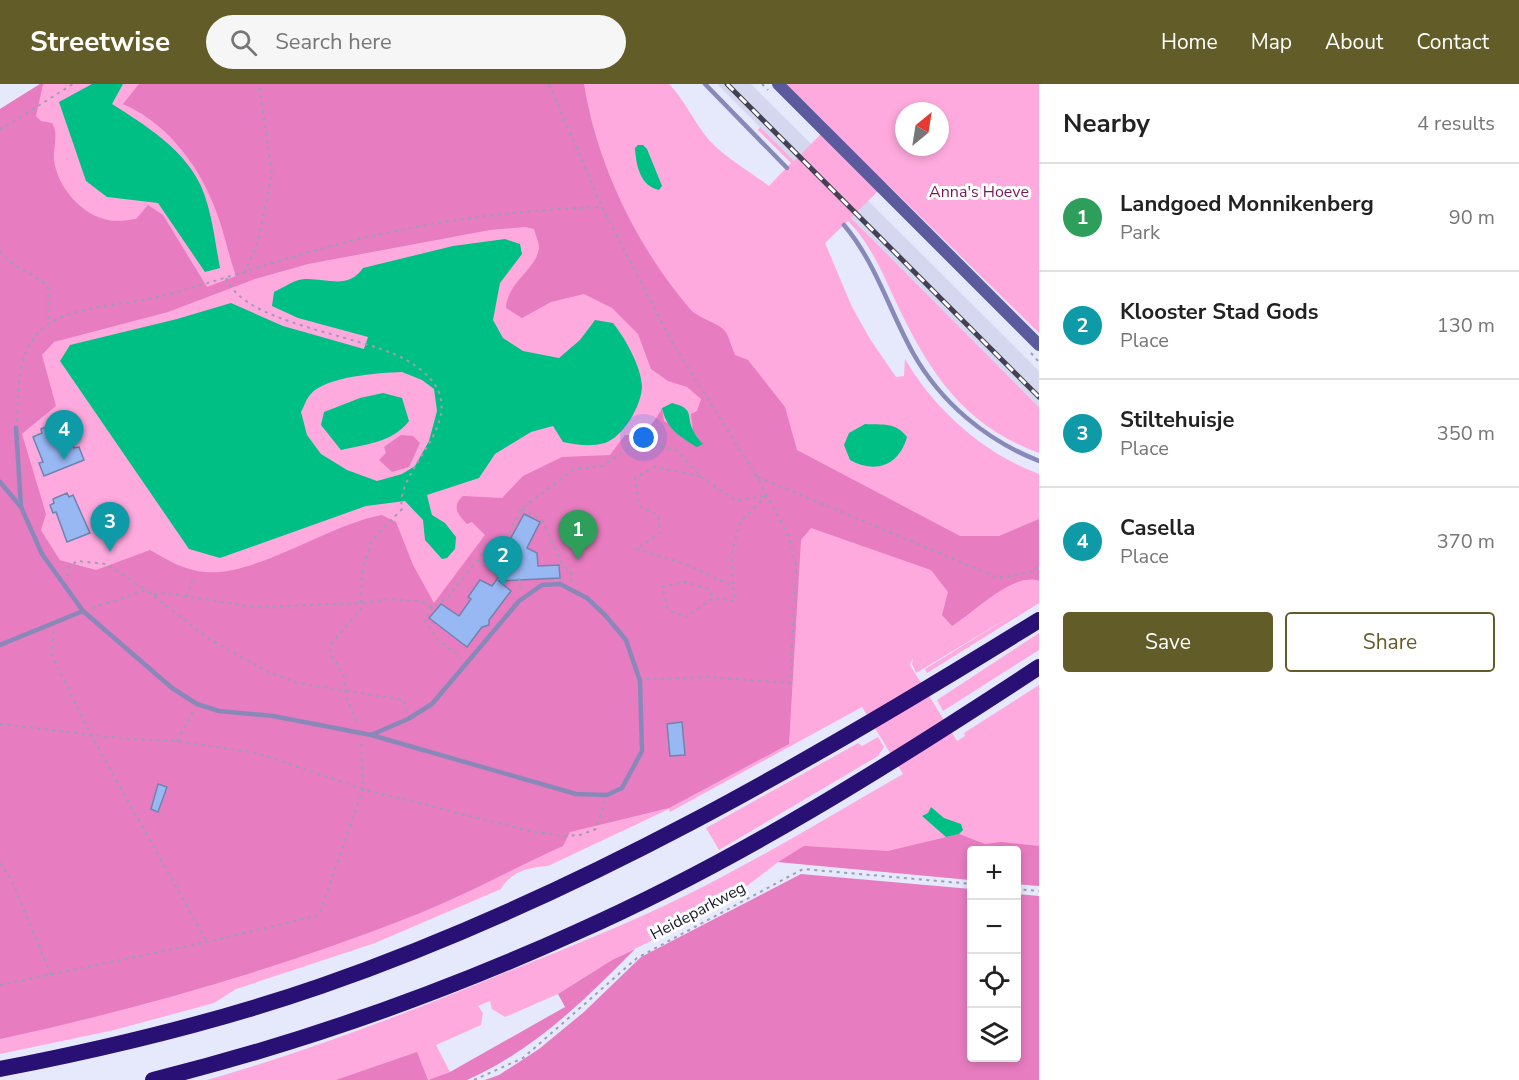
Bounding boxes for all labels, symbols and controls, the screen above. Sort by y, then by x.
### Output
search box [206,15,626,69]
text: Streetwise [30,23,170,61]
icon: search [227,26,260,59]
text: Search here [275,27,392,57]
text: Home [1161,28,1218,56]
text: Map [1251,28,1292,56]
text: About [1325,28,1383,56]
text: Contact [1416,28,1489,56]
north arrow [895,102,949,156]
text: Nearby [1063,106,1150,141]
text: 4 results [1417,110,1495,137]
park label: Anna's Hoeve [929,181,1029,203]
text: Landgoed Monnikenberg [1120,189,1374,219]
text: 1 [1077,204,1089,231]
text: 90 m [1449,204,1495,231]
text: Park [1120,219,1160,246]
text: Klooster Stad Gods [1120,297,1319,327]
text: 2 [1077,312,1089,339]
text: 130 m [1437,312,1495,339]
text: Place [1120,327,1169,354]
text: Stiltehuisje [1120,405,1234,435]
pin: 4 [44,410,84,460]
text: 3 [1077,420,1089,447]
text: 350 m [1437,420,1495,447]
your location [629,423,658,452]
text: Place [1120,435,1169,462]
pin: 3 [90,502,130,552]
pin: 1 [558,510,598,560]
text: Casella [1120,513,1195,543]
text: 4 [1077,528,1089,555]
text: 370 m [1437,528,1495,555]
pin: 2 [484,536,522,586]
text: Place [1120,543,1169,570]
button: Save [1063,612,1273,672]
button: Share [1285,612,1495,672]
map controls [967,846,1021,1062]
button: + [967,846,1021,900]
street label: Heideparkweg [647,877,749,945]
button: − [967,900,1021,954]
button: locate [967,954,1021,1008]
button: layers [967,1008,1021,1062]

